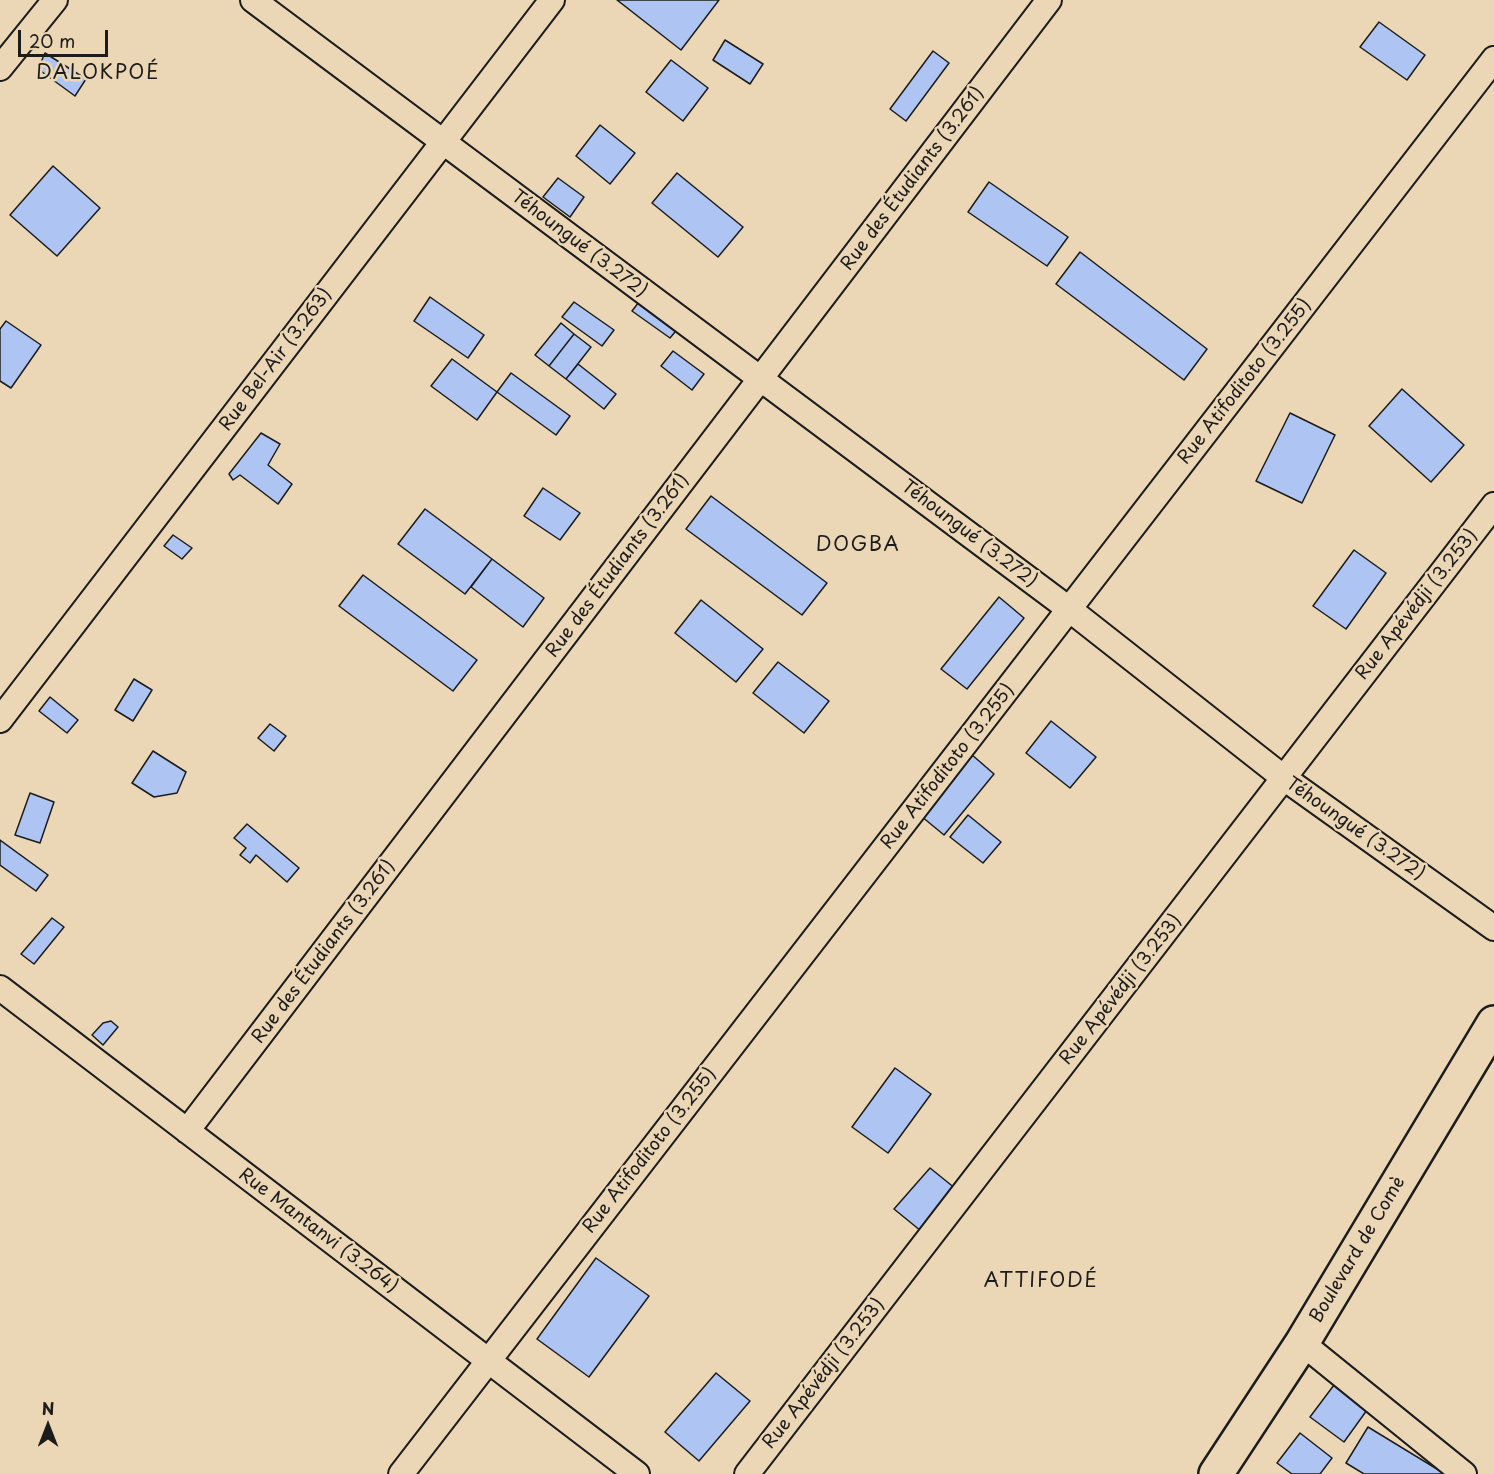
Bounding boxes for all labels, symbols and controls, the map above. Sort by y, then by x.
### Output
scale bar [21,18,111,56]
text: 20 m [29,27,75,54]
district label: DALOKPOÉ [37,61,159,85]
street label: Rue des Étudiants (3.261) [837,83,989,275]
street label: Téhoungué (3.272) [507,186,651,302]
street label: Rue Bel-Air (3.263) [215,284,337,436]
street label: Rue Atifoditoto (3.255) [1174,295,1316,469]
street label: Rue des Étudiants (3.261) [542,470,694,662]
street label: Téhoungué (3.272) [897,476,1041,592]
street label: Rue Apévédji (3.253) [1352,526,1482,684]
district label: DOGBA [816,533,900,557]
street label: Rue Atifoditoto (3.255) [877,680,1019,854]
street label: Téhoungué (3.272) [1282,773,1428,885]
street label: Rue des Étudiants (3.261) [248,856,400,1048]
street label: Rue Apévédji (3.253) [1056,911,1186,1069]
street label: Rue Atifoditoto (3.255) [579,1064,721,1238]
street label: Rue Mantanvi (3.264) [234,1164,402,1298]
street label: Boulevard de Comè [1306,1173,1410,1327]
district label: ATTIFODÉ [984,1269,1098,1293]
street label: Rue Apévédji (3.253) [759,1295,889,1453]
north arrow [18,1396,78,1456]
text: N [42,1396,54,1420]

